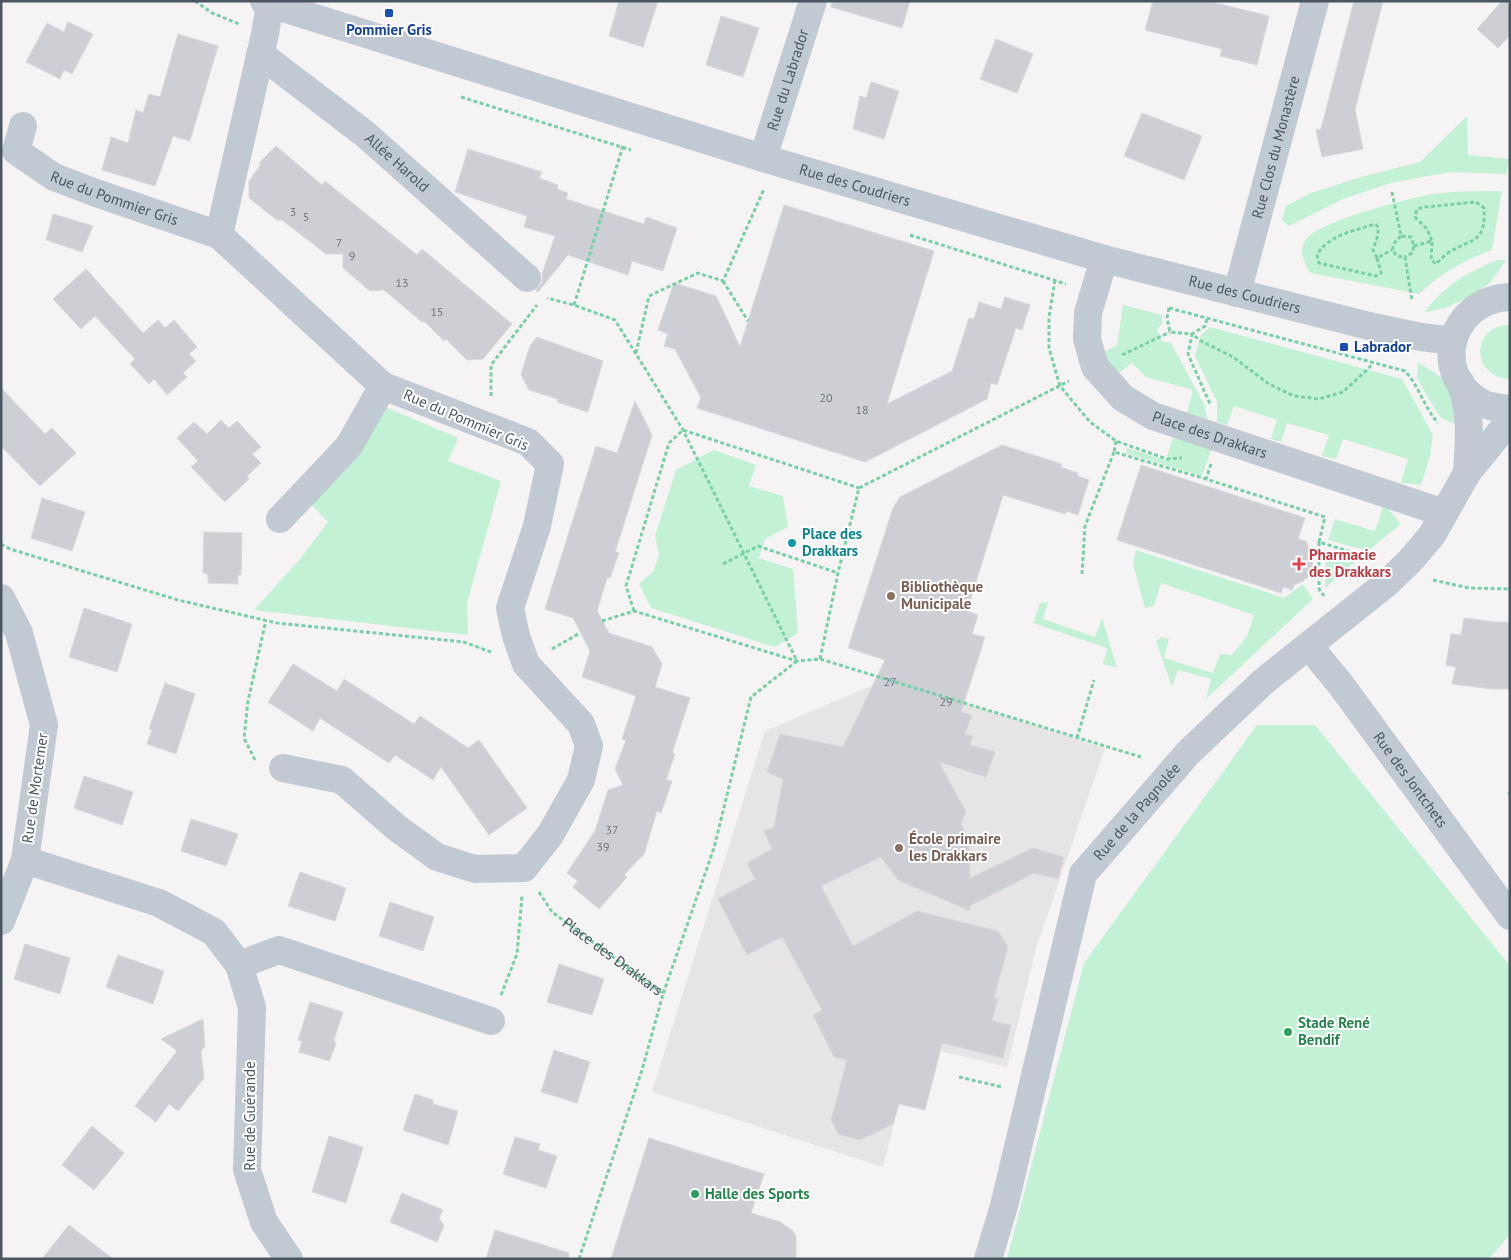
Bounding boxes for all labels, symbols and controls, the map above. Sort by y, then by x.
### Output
marker: Pommier Gris [383,7,395,19]
place label: Pommier Gris [346,20,432,39]
street label: Rue du Labrador [762,27,812,133]
street label: Rue Clos du Monastère [1247,73,1304,221]
street label: Allée Harold [361,129,434,196]
street label: Rue des Coudriers [797,159,913,210]
street label: Rue du Pommier Gris [48,167,181,229]
house number: 3 [290,204,296,219]
house number: 5 [303,209,309,224]
house number: 7 [336,235,342,250]
house number: 9 [349,248,355,263]
street label: Rue des Coudriers [1187,271,1303,317]
house number: 13 [395,275,409,290]
house number: 15 [430,304,444,319]
place label: Labrador [1354,337,1412,356]
marker: Labrador [1338,341,1350,353]
street label: Rue du Pommier Gris [401,385,532,455]
house number: 20 [819,390,833,405]
house number: 18 [855,402,869,417]
street label: Place des Drakkars [1150,406,1270,462]
place label: Place des Drakkars [802,524,862,560]
marker: Place des Drakkars [786,537,798,549]
place label: Pharmacie des Drakkars [1309,545,1391,581]
marker: Pharmacie des Drakkars [1293,558,1305,570]
place label: Bibliothèque Municipale [901,577,984,613]
marker: Bibliothèque Municipale [885,590,897,602]
house number: 27 [883,674,897,689]
house number: 29 [939,694,953,709]
street label: Rue des Jontchets [1369,728,1452,831]
street label: Rue de Mortemer [17,732,52,844]
street label: Rue de la Pagnolée [1089,759,1184,864]
house number: 37 [605,822,619,837]
place label: École primaire les Drakkars [909,829,1001,865]
house number: 39 [596,839,610,854]
marker: École primaire les Drakkars [893,842,905,854]
street label: Place des Drakkars [559,913,667,1000]
place label: Stade René Bendif [1298,1013,1370,1049]
marker: Stade René Bendif [1282,1026,1294,1038]
street label: Rue de Guérande [240,1061,259,1171]
place label: Halle des Sports [705,1184,810,1203]
marker: Halle des Sports [689,1188,701,1200]

